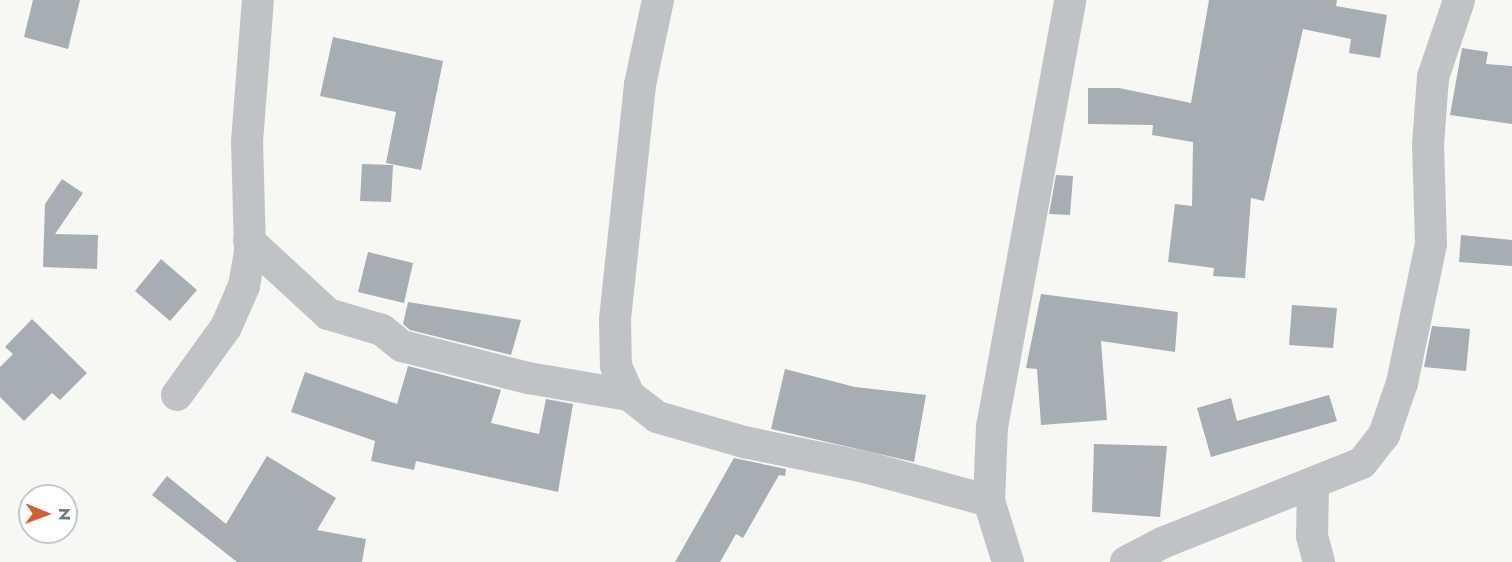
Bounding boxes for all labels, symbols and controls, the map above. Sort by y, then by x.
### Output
north arrow [18,484,78,544]
text: N [53,508,76,521]

